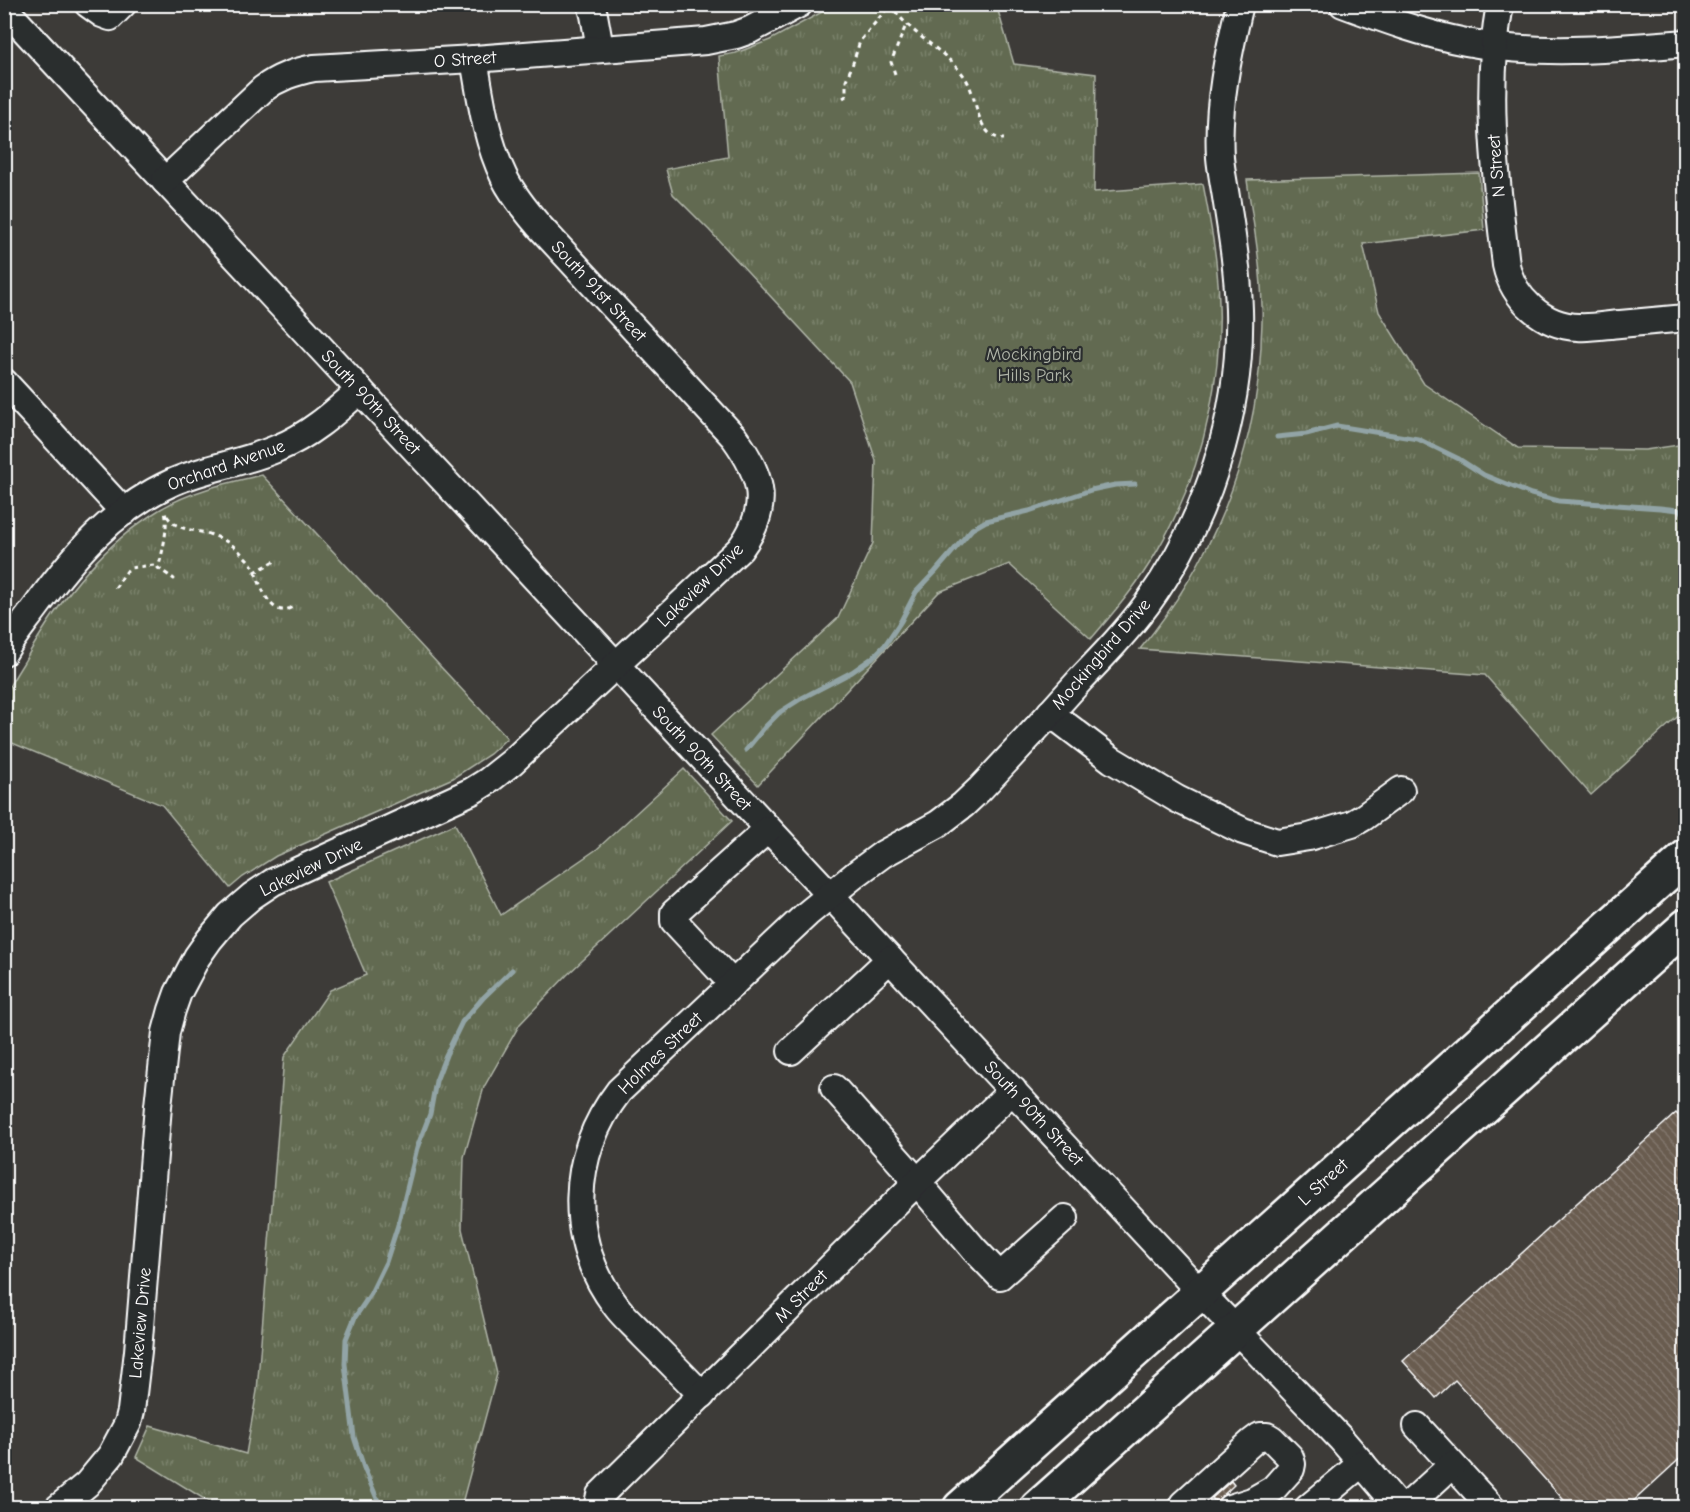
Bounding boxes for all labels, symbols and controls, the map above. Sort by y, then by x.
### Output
street label: O Street [433,47,498,72]
street label: N Street [1483,133,1510,198]
street label: South 91st Street [547,237,651,347]
park label: Mockingbird Hills Park [986,344,1082,386]
street label: South 90th Street [317,345,425,460]
street label: Orchard Avenue [165,436,288,495]
street label: Lakeview Drive [653,539,748,632]
street label: Mockingbird Drive [1047,595,1155,714]
street label: South 90th Street [648,701,756,816]
street label: Lakeview Drive [257,834,366,901]
street label: Holmes Street [614,1007,707,1099]
street label: South 90th Street [980,1056,1088,1171]
street label: L Street [1294,1154,1353,1210]
street label: M Street [771,1265,833,1327]
street label: Lakeview Drive [125,1267,156,1379]

